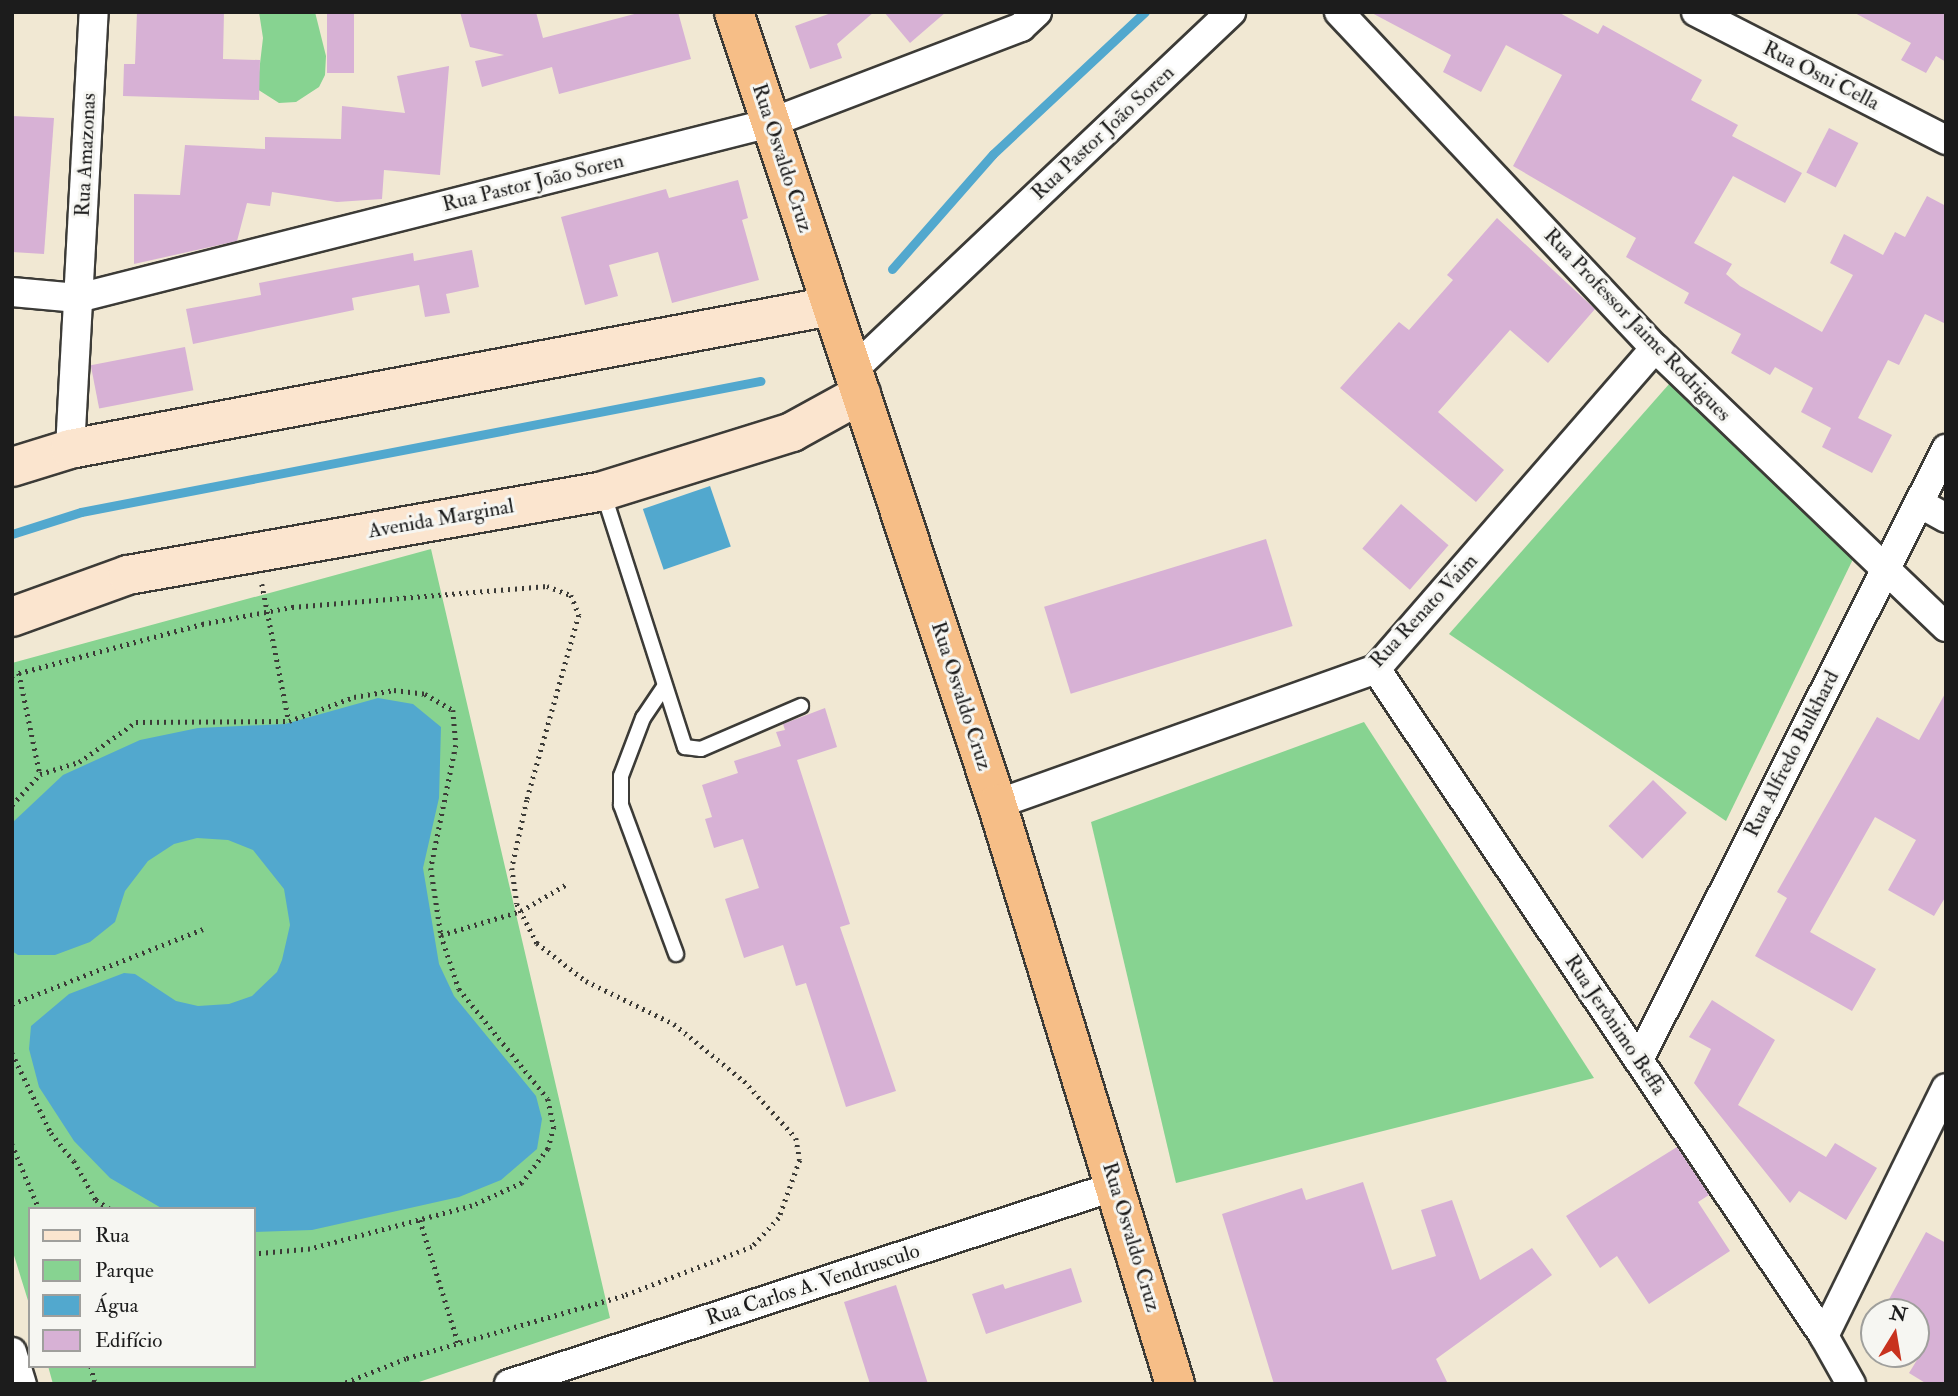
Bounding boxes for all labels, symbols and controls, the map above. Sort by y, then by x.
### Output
street label: Rua Osni Cella [1759,36,1883,116]
street label: Rua Pastor João Soren [1026,60,1180,206]
street label: Rua Osvaldo Cruz [746,80,818,236]
street label: Rua Amazonas [70,92,102,218]
street label: Rua Pastor João Soren [440,148,626,218]
street label: Rua Professor Jaime Rodrigues [1538,223,1736,427]
street label: Avenida Marginal [366,494,516,544]
street label: Rua Renato Vaim [1365,549,1483,673]
street label: Rua Osvaldo Cruz [925,618,997,774]
street label: Rua Alfredo Bulkhard [1739,667,1845,841]
street label: Rua Jerônimo Beffa [1559,950,1671,1100]
street label: Rua Osvaldo Cruz [1096,1159,1166,1315]
legend [28,1207,256,1368]
text: Rua [95,1222,129,1249]
street label: Rua Carlos A. Vendrusculo [703,1239,923,1331]
text: Parque [95,1257,154,1284]
text: Água [95,1292,138,1319]
north arrow [1860,1298,1930,1368]
text: N [1888,1301,1909,1328]
text: Edifício [95,1327,162,1354]

